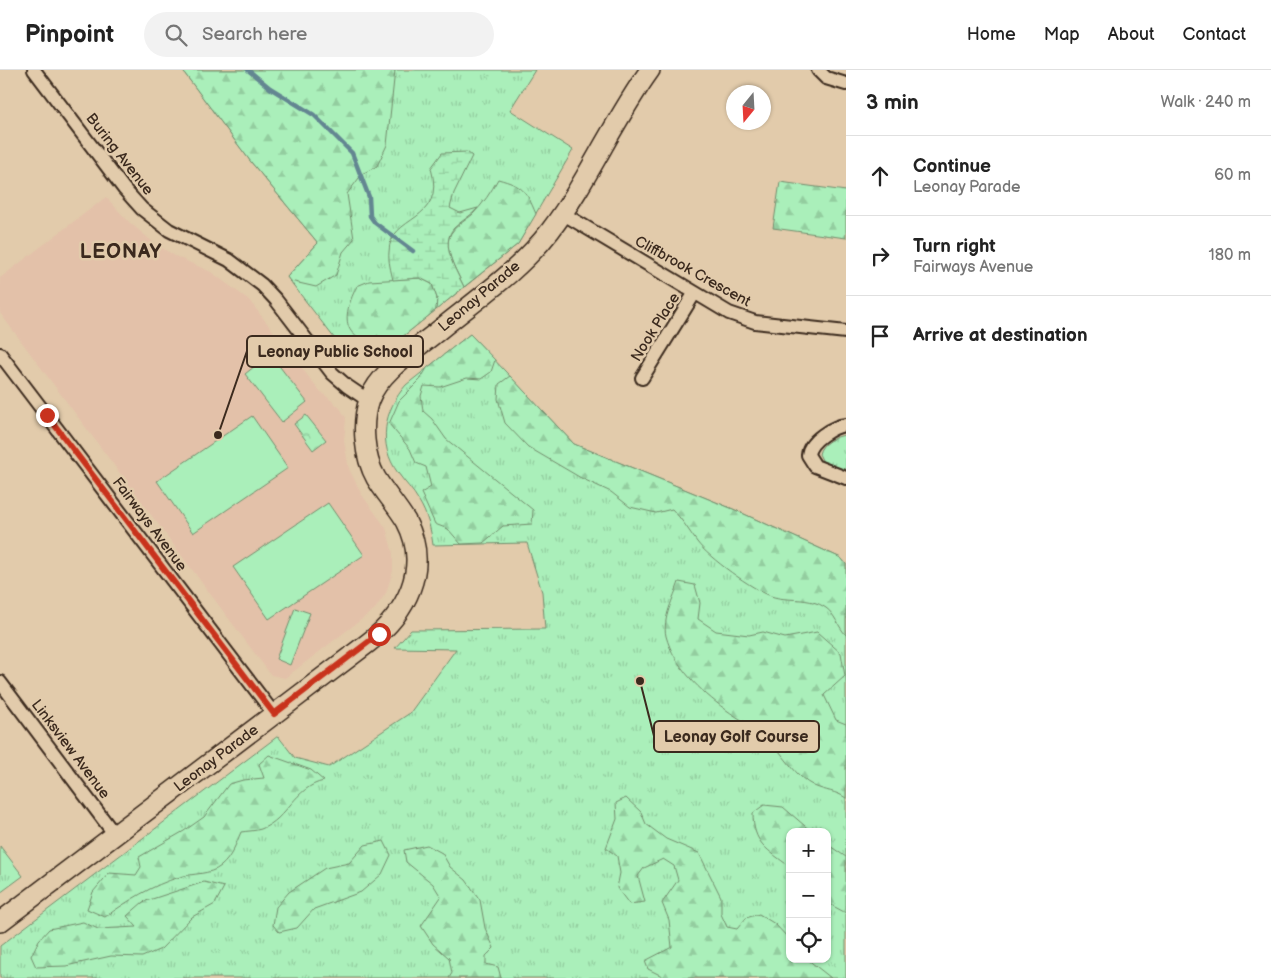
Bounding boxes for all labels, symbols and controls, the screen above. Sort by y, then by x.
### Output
search box [144,12,494,57]
text: Pinpoint [25,20,114,49]
icon: search [162,21,190,49]
text: Search here [202,23,307,46]
text: Home [967,24,1016,45]
text: Map [1044,24,1080,45]
text: About [1108,24,1155,45]
text: Contact [1183,24,1246,45]
north arrow [726,85,771,130]
text: 3 min [866,90,919,115]
text: Walk · 240 m [1161,93,1251,112]
street label: Buring Avenue [82,109,158,199]
text: Continue [913,155,991,178]
icon: ahead [866,162,894,190]
text: 60 m [1214,166,1251,185]
text: Leonay Parade [913,178,1021,197]
street label: Cliffbrook Crescent [631,232,754,311]
text: Turn right [913,235,996,258]
district label: LEONAY [80,240,162,264]
icon: right [866,242,894,270]
text: 180 m [1209,246,1251,265]
street label: Leonay Parade [435,257,524,336]
text: Fairways Avenue [913,258,1033,277]
street label: Nook Place [627,289,684,365]
icon: arrive [866,322,894,350]
text: Arrive at destination [913,324,1088,347]
callout: Leonay Public School [247,336,423,367]
text: Leonay Public School [257,343,413,362]
route end [36,404,59,427]
street label: Fairways Avenue [108,474,191,575]
route start [368,623,391,646]
street label: Linksview Avenue [27,696,114,803]
street label: Leonay Parade [170,720,262,796]
callout: Leonay Golf Course [654,721,819,752]
text: Leonay Golf Course [664,728,808,747]
map controls [786,828,831,963]
button: + [786,828,831,873]
button: − [786,873,831,918]
button: locate [786,918,831,963]

